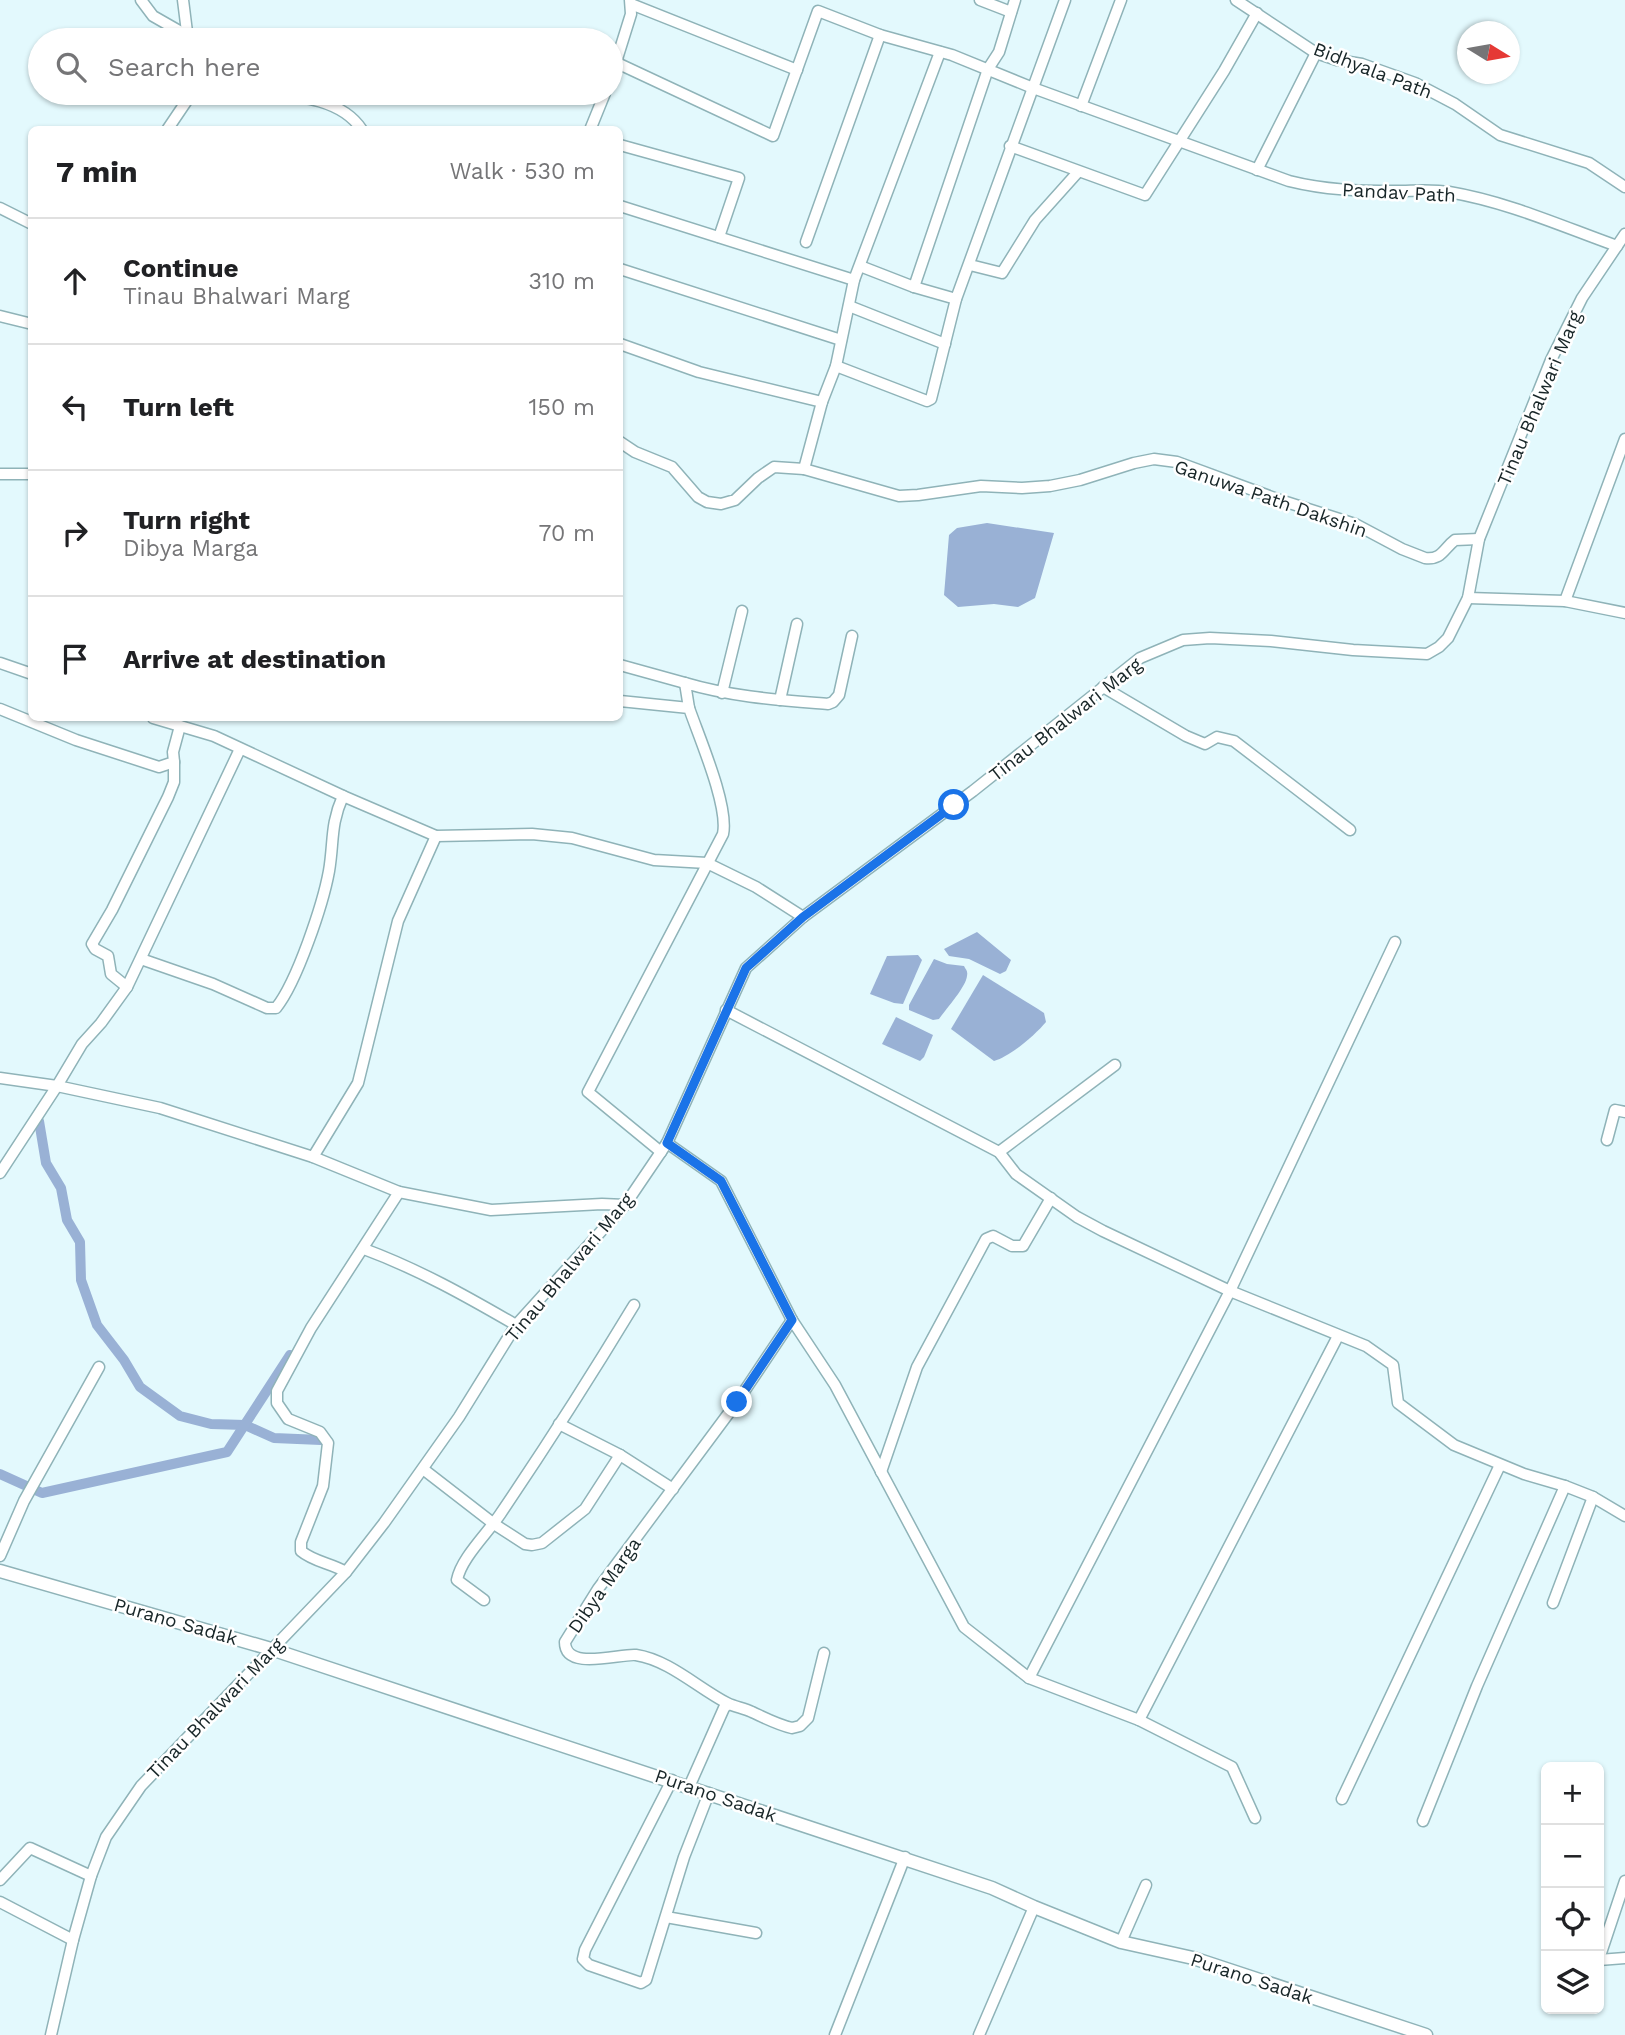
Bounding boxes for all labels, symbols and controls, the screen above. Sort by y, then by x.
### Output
north arrow [1457,21,1520,84]
search box [28,28,623,105]
street label: Bidhyala Path [1310,37,1436,104]
icon: search [52,48,90,86]
text: Search here [108,52,260,82]
text: 7 min [56,154,138,189]
text: Walk · 530 m [449,158,595,185]
street label: Pandav Path [1341,178,1457,207]
text: Continue [123,253,239,283]
icon: ahead [56,262,94,300]
text: 310 m [529,268,595,295]
text: Tinau Bhalwari Marg [123,283,350,310]
street label: Tinau Bhalwari Marg [1492,307,1587,489]
icon: left [56,388,94,426]
text: Turn left [123,392,234,422]
text: 150 m [529,394,595,421]
street label: Ganuwa Path Dakshin [1171,455,1370,542]
text: Turn right [123,505,250,535]
icon: right [56,514,94,552]
text: 70 m [538,520,595,547]
text: Dibya Marga [123,535,258,562]
icon: arrive [56,640,94,678]
text: Arrive at destination [123,644,386,674]
street label: Tinau Bhalwari Marg [984,652,1147,786]
route start [938,789,969,820]
street label: Tinau Bhalwari Marg [500,1188,639,1346]
route end [721,1386,752,1417]
street label: Dibya Marga [563,1533,646,1638]
street label: Purano Sadak [111,1593,240,1650]
street label: Tinau Bhalwari Marg [142,1632,289,1784]
map controls [1541,1762,1604,2014]
button: + [1541,1762,1604,1825]
street label: Purano Sadak [652,1764,780,1827]
button: − [1541,1825,1604,1888]
button: locate [1541,1888,1604,1951]
street label: Purano Sadak [1188,1948,1316,2009]
button: layers [1541,1951,1604,2014]

